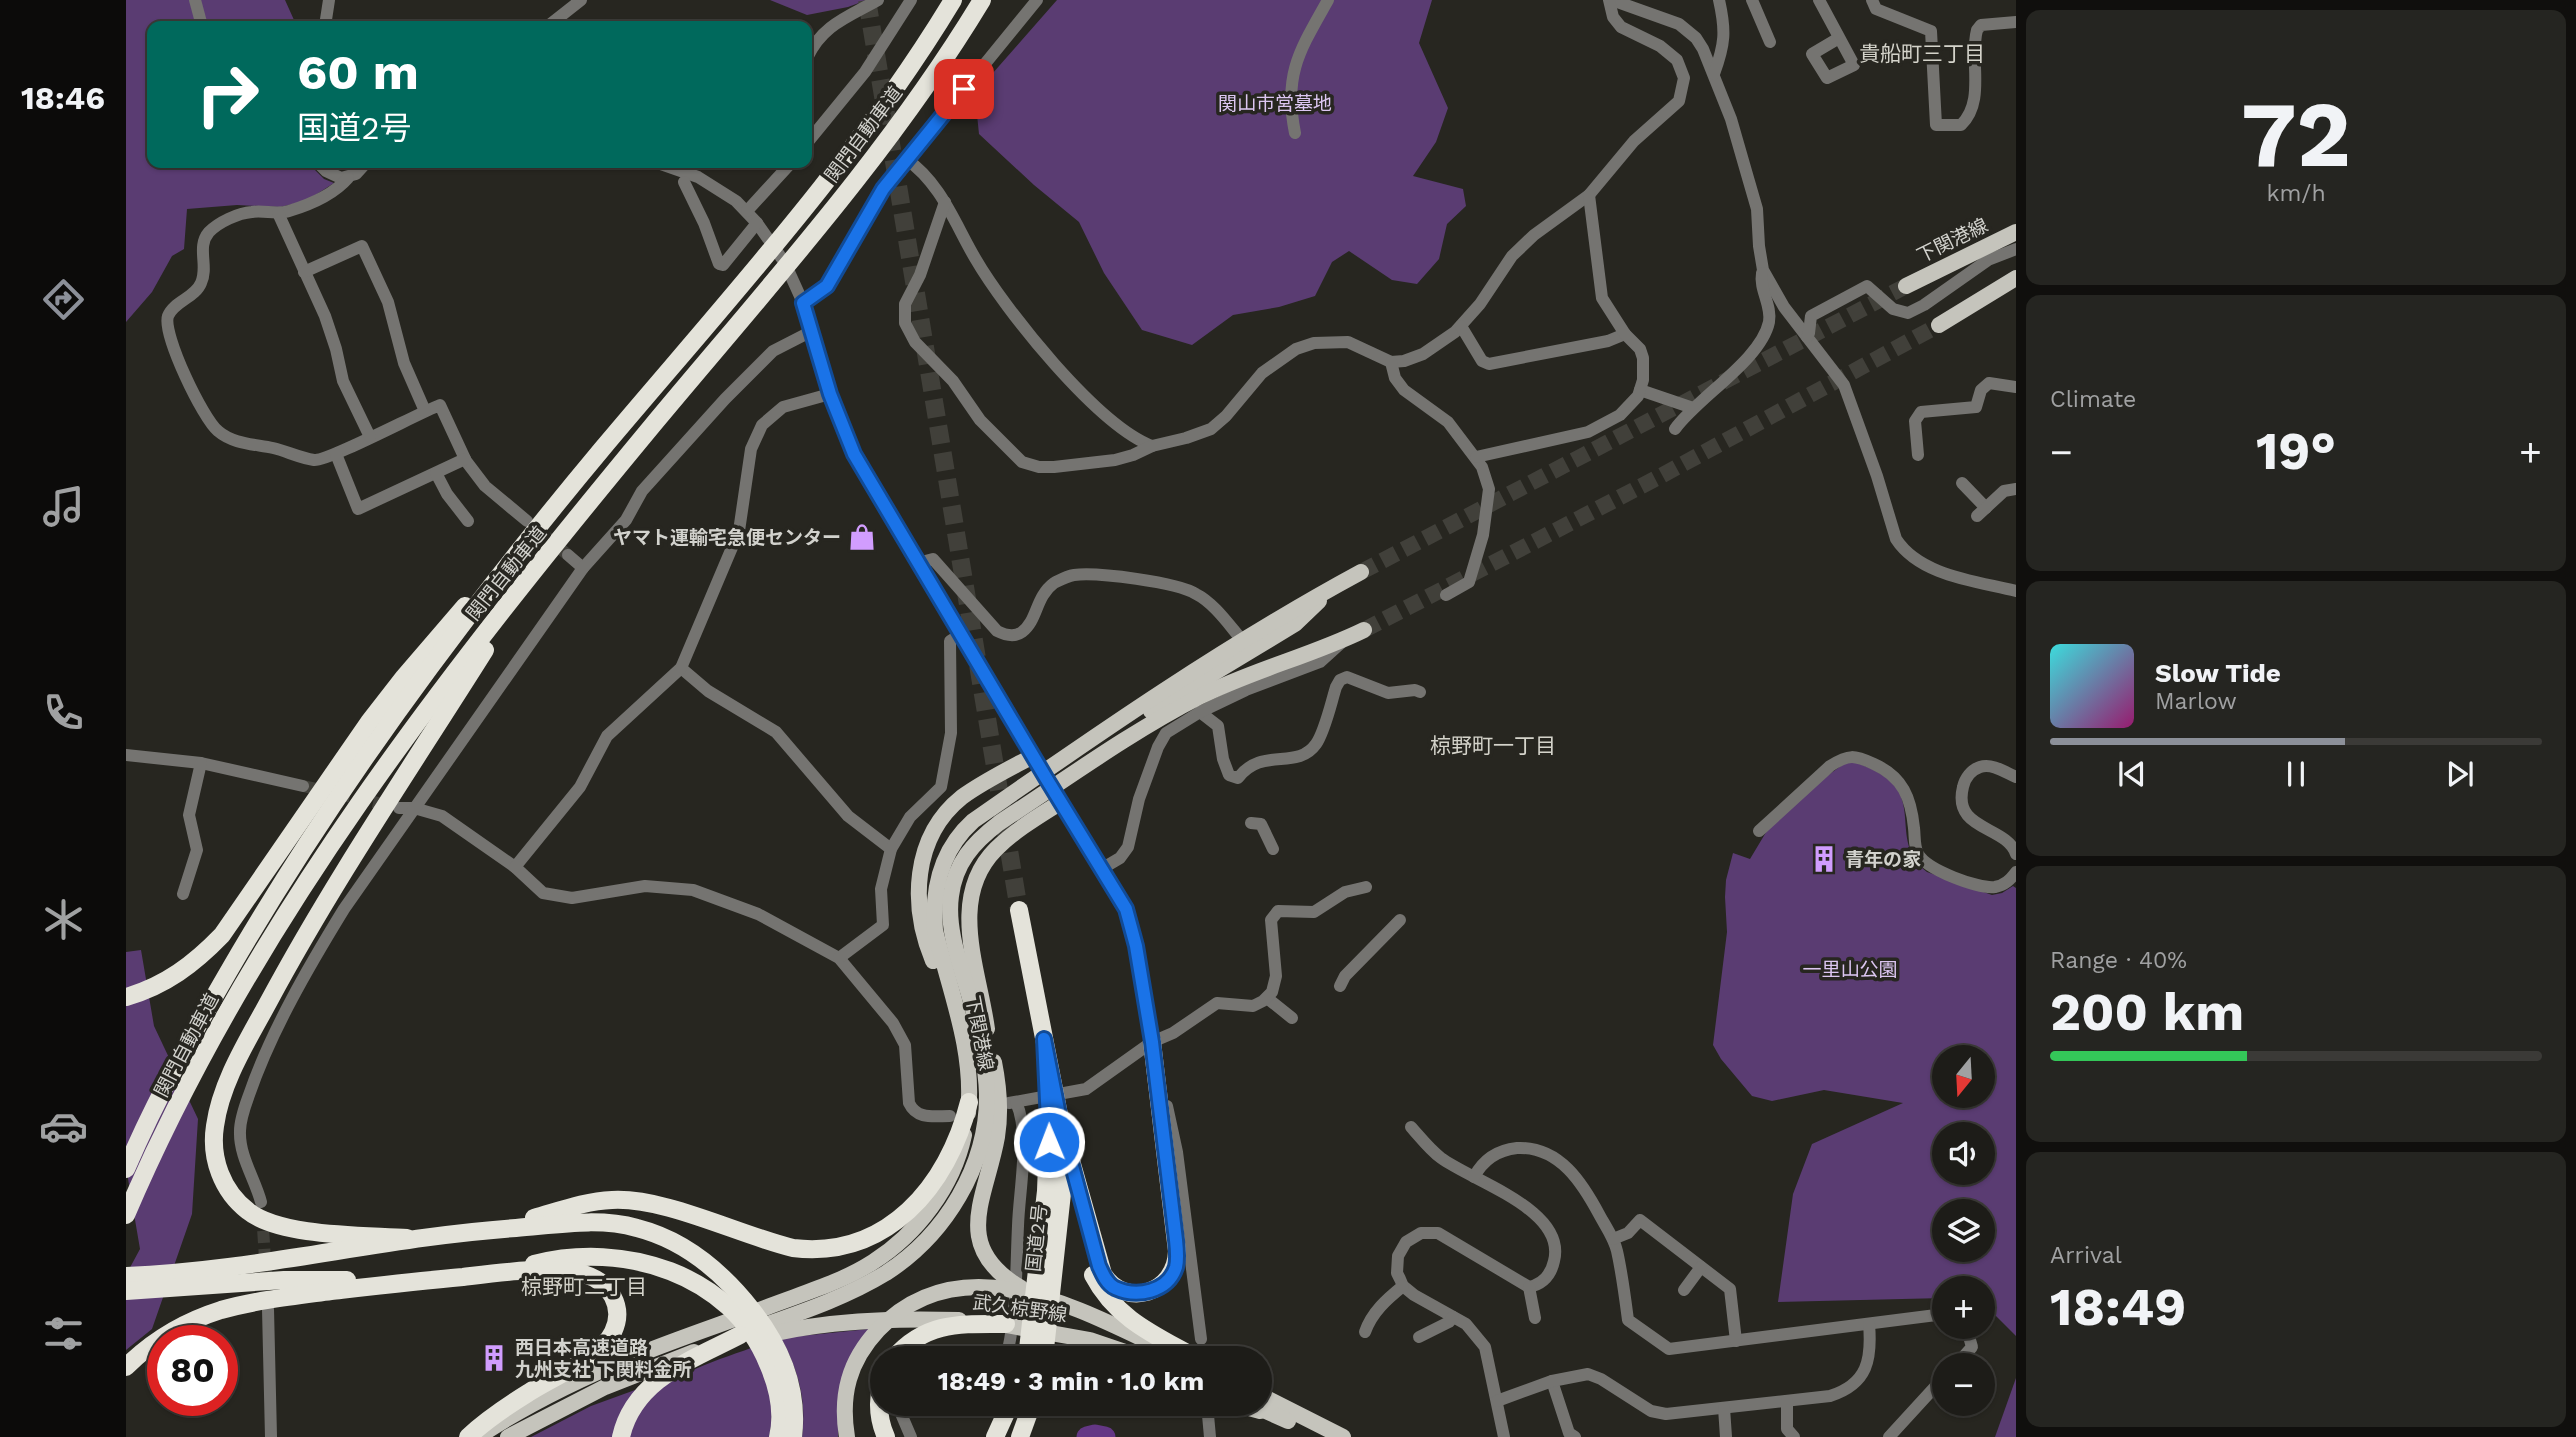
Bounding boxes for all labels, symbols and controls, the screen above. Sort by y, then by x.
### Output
district label: 貴船町三丁目 [1859,41,1985,66]
text: 60 m [297,43,419,101]
icon: right [182,49,273,140]
pin [934,59,994,119]
icon: arrive [945,70,983,108]
text: 18:46 [21,79,105,117]
text: 72 [2241,81,2351,188]
street label: 関門自動車道 [820,82,907,187]
park label: 関山市営墓地 [1218,92,1332,115]
text: 国道2号 [297,109,412,147]
text: km/h [2266,180,2326,207]
street label: 下関港線 [1913,213,1991,267]
icon: directions [39,275,88,324]
text: Climate [2050,386,2136,413]
text: 19° [2256,421,2336,482]
text: − [2050,430,2073,474]
text: + [2519,430,2542,474]
icon: music [39,482,88,531]
street label: 関門自動車道 [462,522,551,625]
shop icon: ヤマト運輸宅急便センター [847,522,877,552]
place label: ヤマト運輸宅急便センター [613,526,841,549]
text: Slow Tide [2155,658,2281,688]
icon: phone [39,688,88,737]
text: Marlow [2155,688,2237,715]
district label: 椋野町一丁目 [1430,733,1556,758]
icon: previous [2113,755,2151,793]
icon: pause [2277,755,2315,793]
icon: next [2441,755,2479,793]
building icon: 青年の家 [1809,844,1839,874]
place label: 青年の家 [1845,848,1921,871]
icon: climate [39,895,88,944]
text: Range · 40% [2050,947,2187,974]
park label: 一里山公園 [1802,958,1898,981]
text: 200 km [2050,982,2244,1043]
street label: 関門自動車道 [150,990,223,1101]
street label: 下関港線 [961,994,998,1073]
north arrow [1932,1045,1995,1108]
map controls [1932,1045,1995,1416]
icon: car [39,1102,88,1151]
position arrow [1012,1105,1086,1179]
button: sound [1932,1122,1995,1185]
button: layers [1932,1199,1995,1262]
street label: 国道2号 [1022,1203,1051,1273]
text: Arrival [2050,1242,2122,1269]
district label: 椋野町二丁目 [521,1274,647,1299]
button: + [1932,1276,1995,1339]
text: 18:49 [2050,1277,2186,1338]
street label: 武久椋野線 [971,1290,1069,1326]
icon: filters [39,1309,88,1358]
speed limit sign: 80 [147,1325,238,1416]
place label: 西日本高速道路 九州支社 下関料金所 [515,1336,691,1381]
building icon: 西日本高速道路 九州支社 下関料金所 [479,1343,509,1373]
button: − [1932,1353,1995,1416]
text: 18:49 · 3 min · 1.0 km [938,1366,1204,1396]

